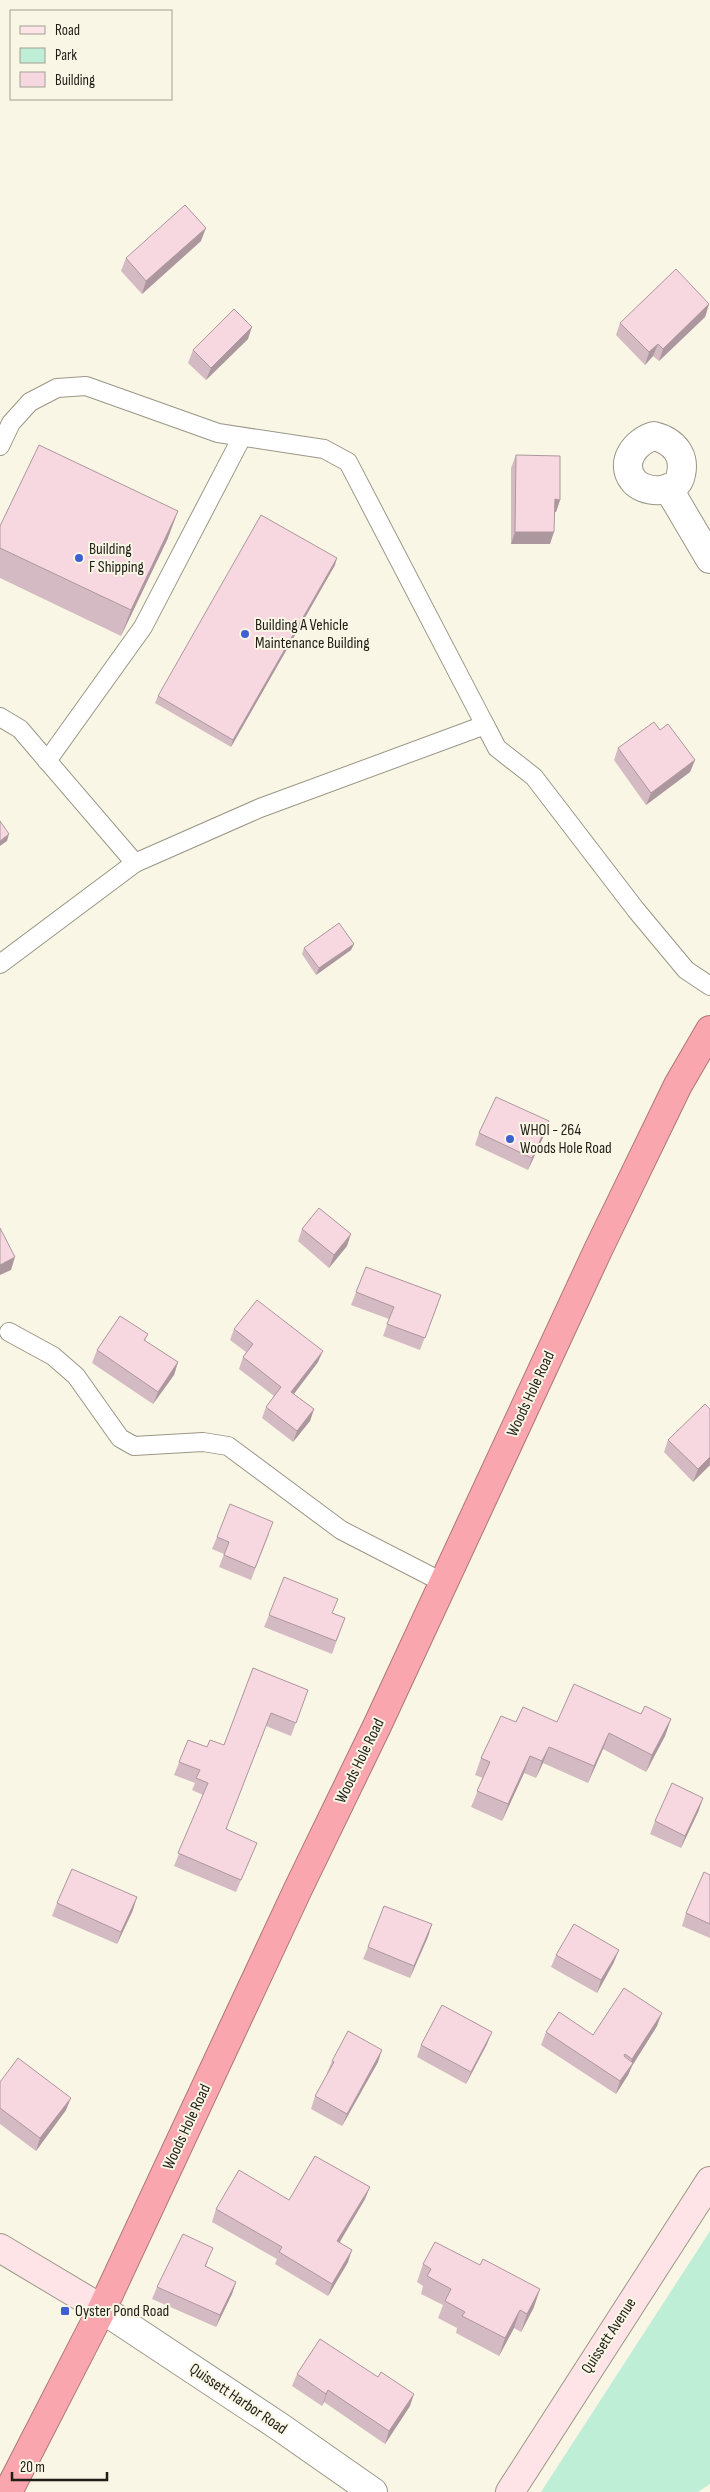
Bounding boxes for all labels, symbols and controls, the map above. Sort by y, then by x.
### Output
legend [10,10,172,100]
text: Road [55,21,80,40]
text: Park [55,46,77,65]
text: Building [55,71,95,90]
place label: Building F Shipping [89,540,144,577]
marker: Building F Shipping [73,552,85,564]
place label: Building A Vehicle Maintenance Building [255,616,370,653]
marker: Building A Vehicle Maintenance Building [239,628,251,640]
place label: WHOI - 264 Woods Hole Road [520,1121,612,1158]
marker: WHOI - 264 Woods Hole Road [504,1133,516,1145]
street label: Woods Hole Road [503,1348,559,1440]
street label: Woods Hole Road [331,1716,389,1806]
street label: Woods Hole Road [159,2081,215,2173]
street label: Quissett Avenue [577,2294,641,2378]
place label: Oyster Pond Road [75,2302,169,2321]
marker: Oyster Pond Road [59,2305,71,2317]
street label: Quissett Harbor Road [186,2359,290,2439]
scale bar [12,2450,108,2482]
text: 20 m [20,2458,45,2477]

